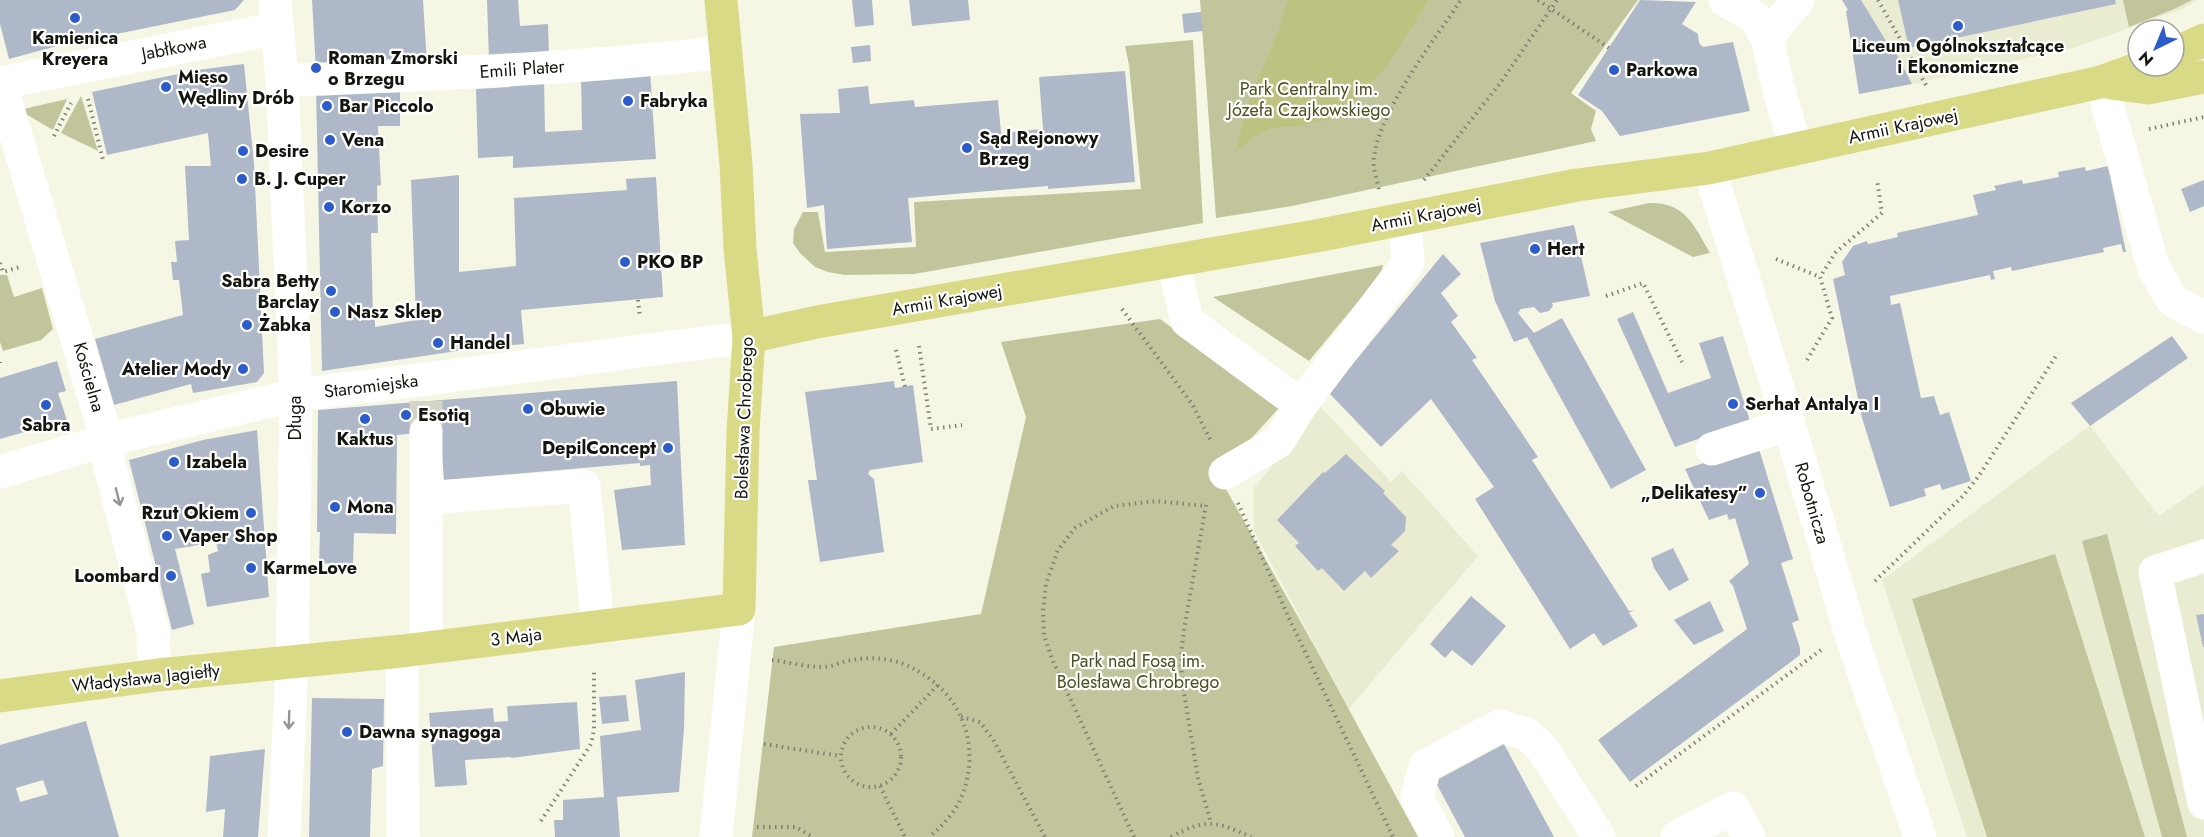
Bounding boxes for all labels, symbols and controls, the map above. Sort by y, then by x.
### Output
marker: Kamienica Kreyera [68,11,82,25]
north arrow [2126,18,2186,78]
marker: Liceum Ogólnokształcące i Ekonomiczne [1951,19,1965,33]
place label: Kamienica Kreyera [32,25,118,72]
street label: Jabłkowa [137,29,209,67]
place label: Liceum Ogólnokształcące i Ekonomiczne [1852,33,2064,80]
place label: Roman Zmorski o Brzegu [328,45,458,92]
text: N [2134,46,2159,71]
street label: Emili Plater [479,53,566,85]
place label: Parkowa [1626,57,1698,83]
marker: Roman Zmorski o Brzegu [309,61,323,75]
marker: Parkowa [1607,63,1621,77]
place label: Mięso Wędliny Drób [178,64,294,111]
park label: Park Centralny im. Józefa Czajkowskiego [1226,76,1391,123]
marker: Mięso Wędliny Drób [159,80,173,94]
place label: Fabryka [640,88,708,114]
place label: Bar Piccolo [339,93,434,119]
marker: Fabryka [621,94,635,108]
marker: Bar Piccolo [320,99,334,113]
street label: Armii Krajowej [1846,102,1960,150]
place label: Sąd Rejonowy Brzeg [979,125,1099,172]
place label: Vena [341,127,384,153]
marker: Vena [323,133,337,147]
place label: Desire [255,138,309,164]
marker: Sąd Rejonowy Brzeg [960,141,974,155]
marker: Desire [236,144,250,158]
place label: B. J. Cuper [254,166,346,192]
marker: B. J. Cuper [235,172,249,186]
street label: Armii Krajowej [1369,192,1483,238]
place label: Korzo [341,194,392,220]
marker: Korzo [322,200,336,214]
place label: Hert [1547,236,1585,262]
marker: Hert [1528,242,1542,256]
place label: PKO BP [637,249,703,275]
marker: PKO BP [618,255,632,269]
place label: Sabra Betty Barclay [221,268,320,315]
street label: Armii Krajowej [890,278,1004,322]
marker: Sabra Betty Barclay [324,284,338,298]
place label: Nasz Sklep [347,299,442,325]
marker: Nasz Sklep [328,305,342,319]
place label: Żabka [259,312,311,338]
marker: Żabka [240,318,254,332]
place label: Handel [450,330,510,356]
marker: Handel [431,336,445,350]
street label: Bolesława Chrobrego [728,336,760,500]
street label: Kościelna [67,339,111,415]
place label: Atelier Mody [121,356,232,382]
marker: Atelier Mody [236,362,250,376]
street label: Staromiejska [322,367,420,405]
place label: Serhat Antalya I [1745,391,1879,417]
street label: Długa [282,396,308,440]
place label: Obuwie [540,396,605,422]
marker: Serhat Antalya I [1726,397,1740,411]
marker: Sabra [39,398,53,412]
place label: Esotiq [418,402,469,428]
marker: Obuwie [521,402,535,416]
marker: Esotiq [399,408,413,422]
place label: Sabra [21,412,71,438]
marker: Kaktus [358,412,372,426]
place label: Kaktus [337,426,393,452]
place label: DepilConcept [542,435,656,461]
marker: DepilConcept [661,441,675,455]
place label: Izabela [186,449,247,475]
marker: Izabela [167,455,181,469]
street label: Robotnicza [1788,459,1836,547]
place label: „Delikatesy” [1641,480,1748,506]
marker: „Delikatesy” [1753,486,1767,500]
one-way arrow [113,487,125,506]
place label: Mona [347,494,394,520]
place label: Rzut Okiem [141,500,239,526]
marker: Mona [328,500,342,514]
marker: Rzut Okiem [244,506,258,520]
place label: Vaper Shop [178,523,278,549]
marker: Vaper Shop [160,529,174,543]
place label: KarmeLove [263,555,357,581]
marker: KarmeLove [244,561,258,575]
place label: Loombard [74,563,159,589]
marker: Loombard [164,569,178,583]
street label: 3 Maja [489,621,543,653]
park label: Park nad Fosą im. Bolesława Chrobrego [1057,648,1219,695]
street label: Władysława Jagiełły [71,657,221,699]
one-way arrow [284,710,295,730]
place label: Dawna synagoga [359,719,501,745]
marker: Dawna synagoga [340,725,354,739]

